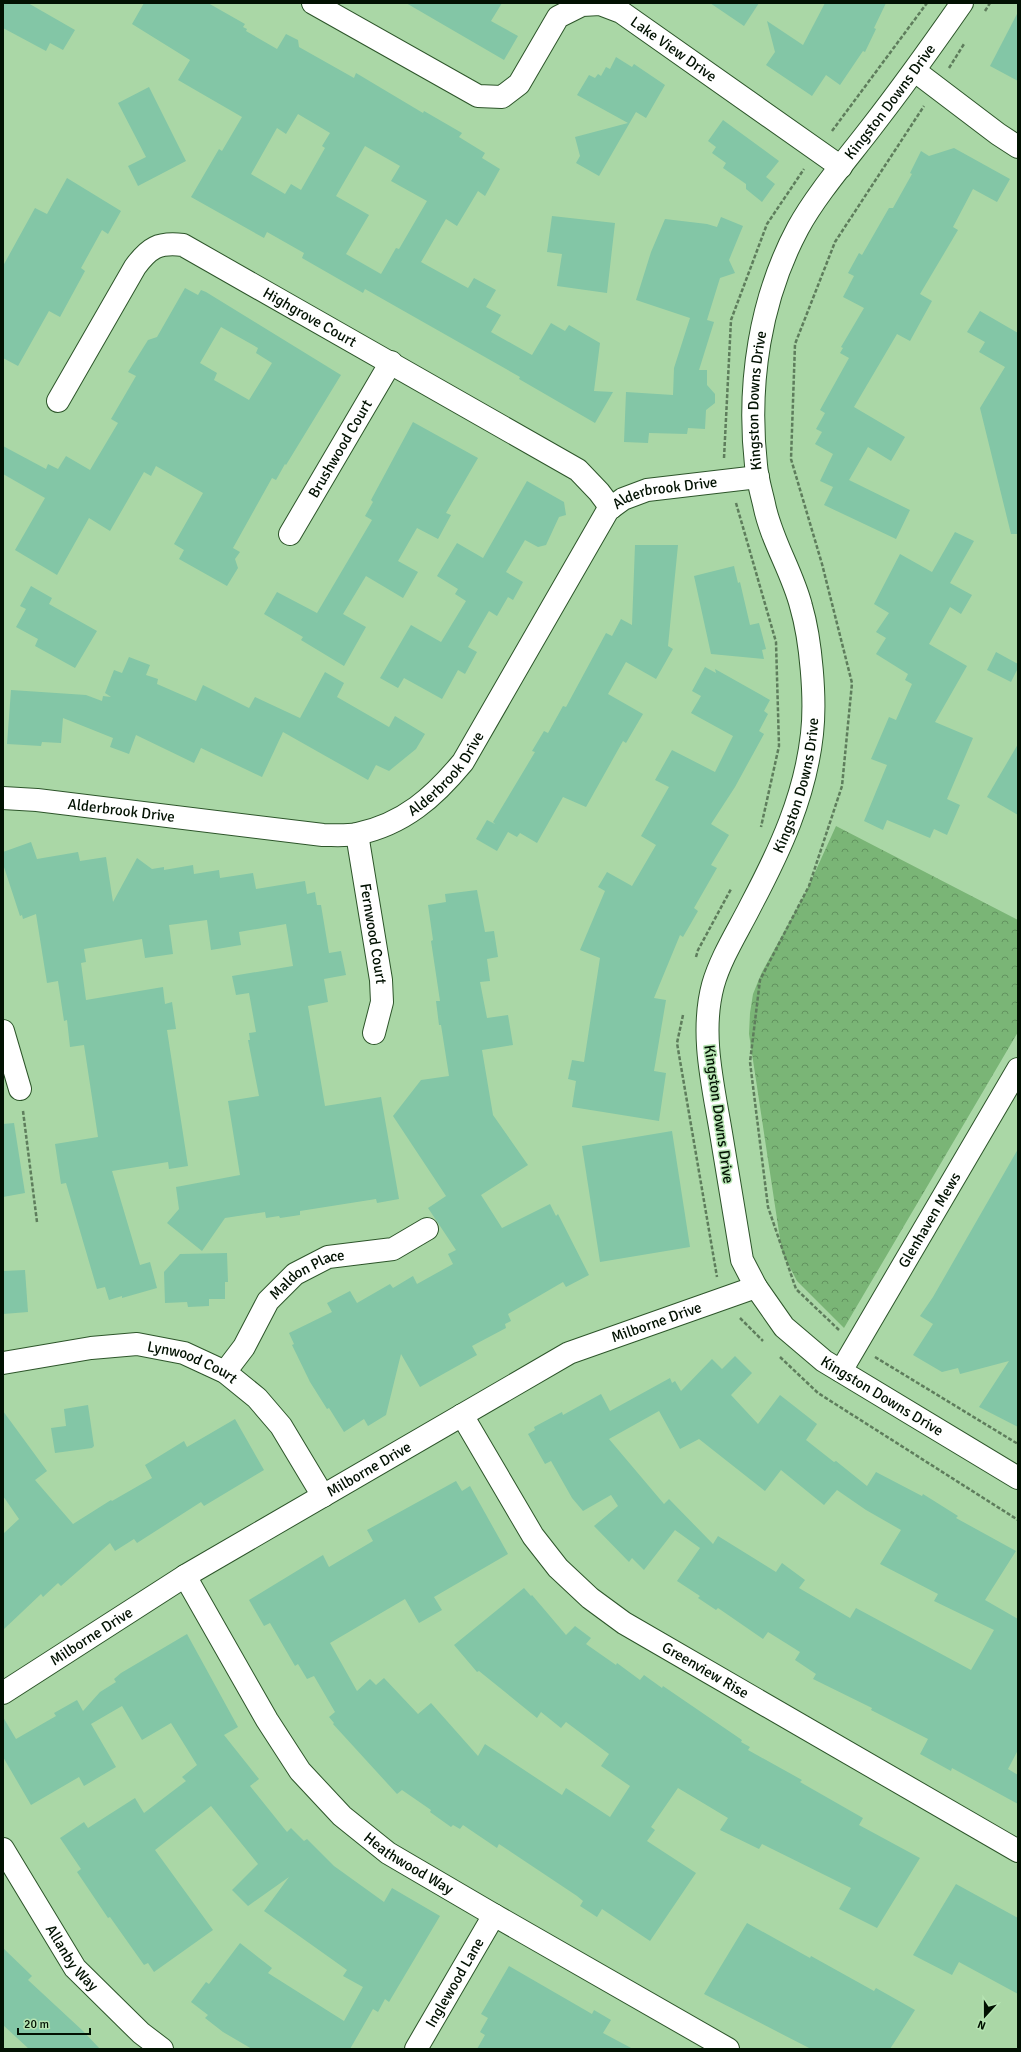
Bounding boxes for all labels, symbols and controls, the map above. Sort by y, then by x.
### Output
street label: Lake View Drive [627,13,720,86]
street label: Kingston Downs Drive [841,40,939,163]
street label: Highgrove Court [260,283,360,351]
street label: Kingston Downs Drive [744,329,770,471]
street label: Brushwood Court [304,396,376,501]
street label: Alderbrook Drive [609,473,718,513]
street label: Kingston Downs Drive [769,717,822,856]
street label: Alderbrook Drive [404,728,488,820]
street label: Alderbrook Drive [67,795,176,826]
street label: Fernwood Court [356,882,390,984]
street label: Kingston Downs Drive [700,1043,738,1185]
street label: Glenhaven Mews [894,1169,965,1271]
street label: Maldon Place [266,1246,346,1303]
street label: Milborne Drive [609,1298,704,1346]
street label: Lynwood Court [146,1337,241,1387]
street label: Kingston Downs Drive [817,1352,947,1440]
street label: Milborne Drive [324,1438,414,1501]
street label: Milborne Drive [47,1603,136,1669]
street label: Greenview Rise [659,1638,752,1702]
street label: Heathwood Way [360,1828,457,1898]
street label: Allanby Way [42,1921,102,1995]
street label: Inglewood Lane [422,1934,488,2030]
north arrow [965,1996,1005,2036]
scale bar [18,2010,90,2036]
text: 20 m [24,2017,49,2032]
text: N [976,2017,987,2032]

